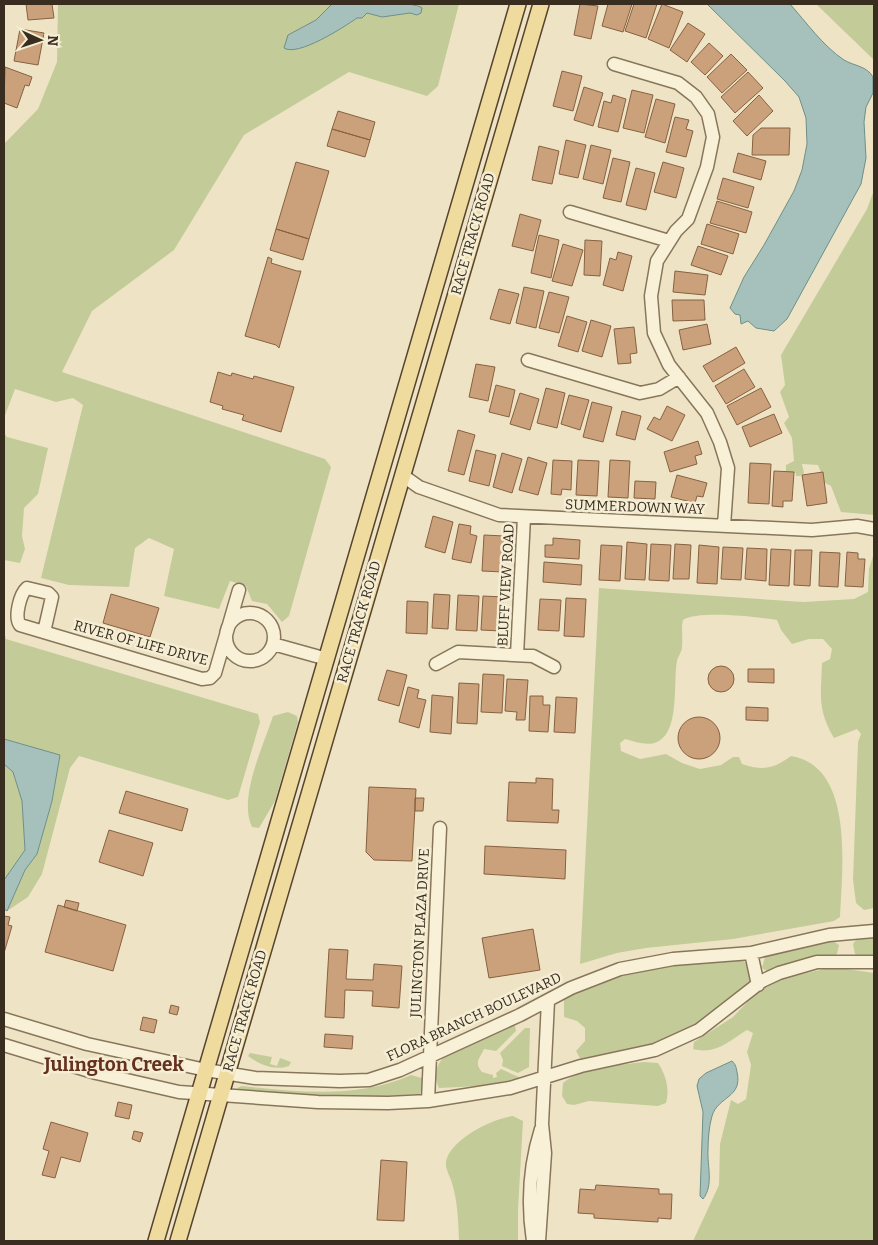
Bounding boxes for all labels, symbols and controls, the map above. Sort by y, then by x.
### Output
north arrow [15,15,65,65]
text: N [44,35,61,47]
street label: RACE TRACK ROAD [447,171,499,297]
street label: SUMMERDOWN WAY [565,496,705,518]
street label: BLUFF VIEW ROAD [494,523,518,647]
street label: RACE TRACK ROAD [333,559,385,685]
street label: RIVER OF LIFE DRIVE [72,617,210,669]
street label: JULINGTON PLAZA DRIVE [407,848,433,1019]
street label: RACE TRACK ROAD [219,948,271,1074]
street label: FLORA BRANCH BOULEVARD [384,969,564,1065]
district label: Julington Creek [43,1053,184,1076]

